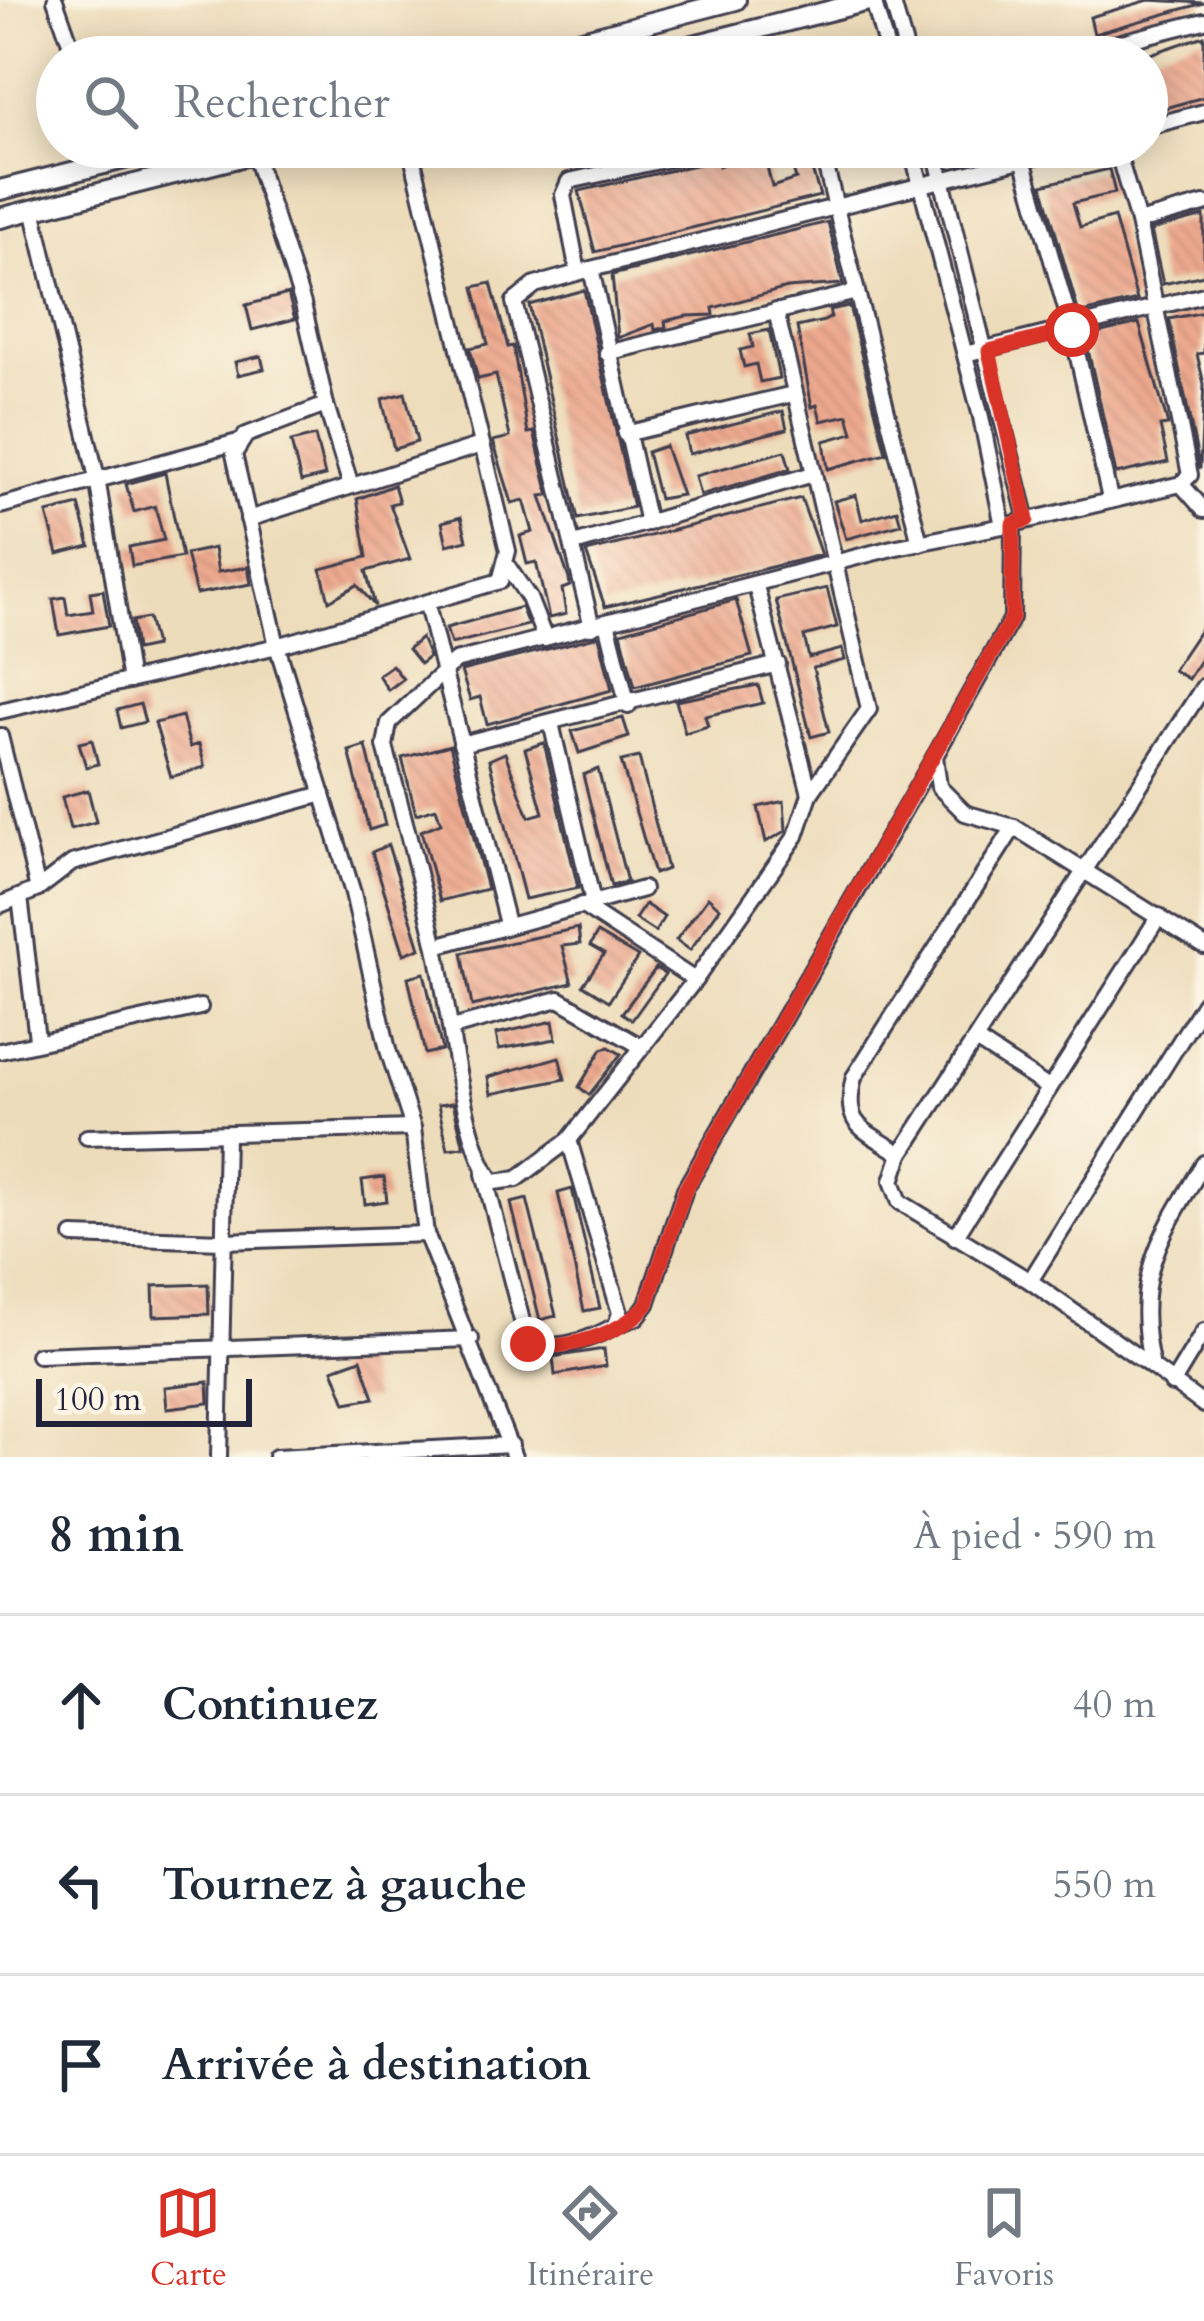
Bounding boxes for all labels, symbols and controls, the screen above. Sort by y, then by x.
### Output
search box [36,36,1168,168]
icon: search [78,69,144,135]
text: Rechercher [174,72,390,133]
route start [1045,303,1099,357]
route end [501,1317,555,1371]
scale bar [36,1373,252,1426]
text: 100 m [54,1377,141,1422]
text: 8 min [48,1500,184,1570]
text: À pied · 590 m [913,1509,1156,1562]
icon: ahead [48,1672,114,1738]
text: Continuez [162,1674,378,1735]
text: 40 m [1073,1678,1156,1731]
icon: left [48,1852,114,1918]
text: Tournez à gauche [162,1854,527,1915]
text: 550 m [1053,1858,1156,1911]
icon: arrive [48,2032,114,2098]
text: Arrivée à destination [162,2034,591,2095]
tab: Carte [150,2180,227,2297]
tab: Itinéraire [527,2180,654,2297]
tab: Favoris [954,2180,1054,2297]

